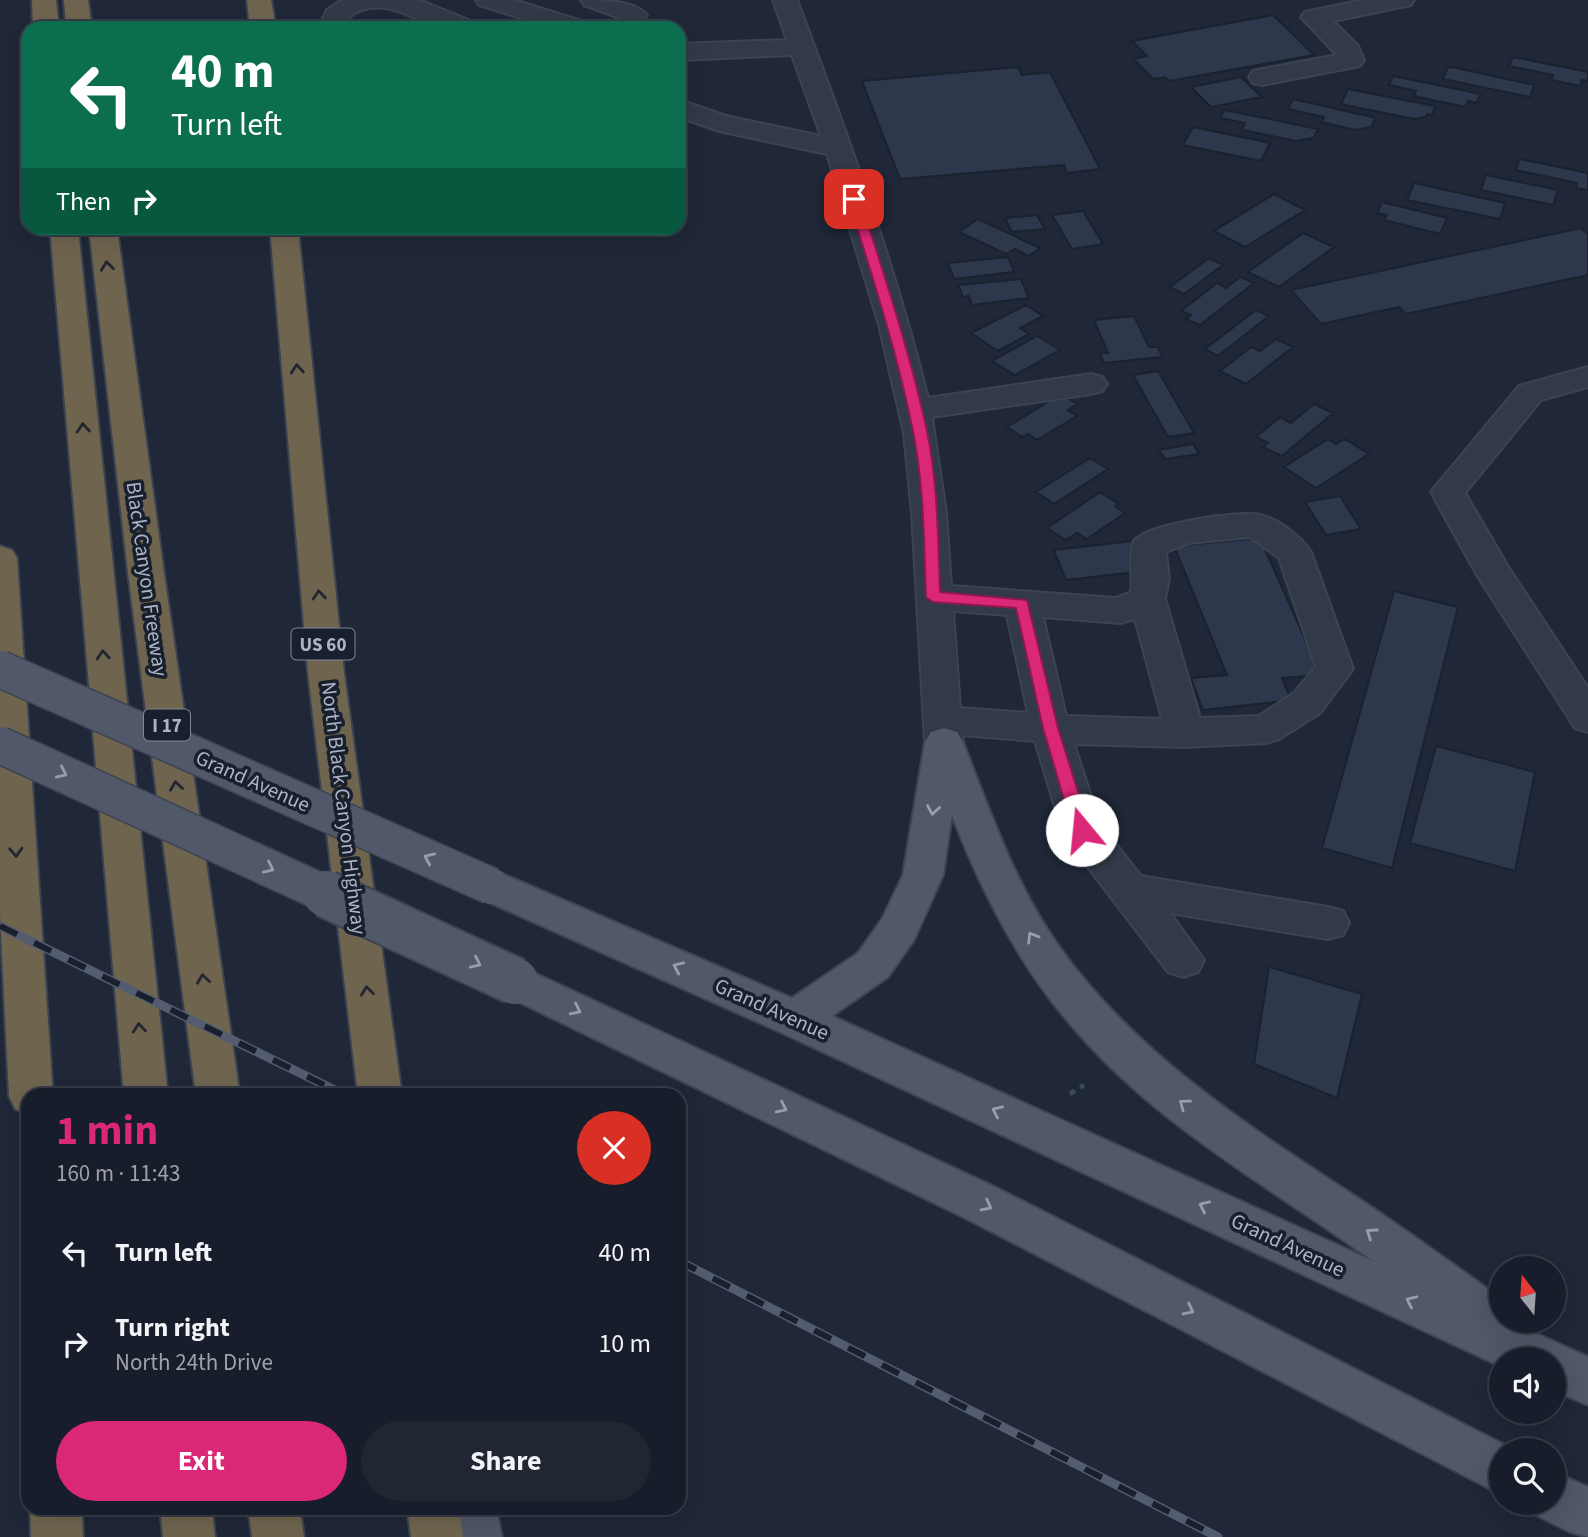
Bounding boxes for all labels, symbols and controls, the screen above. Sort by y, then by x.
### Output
text: 40 m [171,37,275,107]
icon: left [56,49,147,140]
text: Turn left [171,102,282,148]
pin [824,169,884,229]
icon: arrive [835,180,873,218]
icon: right [125,182,163,220]
text: Then [56,183,111,220]
one-way arrow [100,261,115,272]
one-way arrow [290,363,305,374]
one-way arrow [75,422,90,434]
street label: Black Canyon Freeway [118,480,176,679]
one-way arrow [312,589,327,600]
road number: US 60 [292,628,354,660]
one-way arrow [96,649,111,660]
street label: North Black Canyon Highway [314,680,374,936]
road number: I 17 [144,710,190,740]
street label: Grand Avenue [191,742,315,820]
one-way arrow [55,765,67,779]
one-way arrow [169,781,184,792]
position arrow [1045,793,1119,867]
one-way arrow [926,804,941,816]
one-way arrow [9,847,24,858]
one-way arrow [423,852,436,866]
one-way arrow [262,860,274,874]
one-way arrow [1027,932,1040,945]
one-way arrow [469,955,481,969]
one-way arrow [673,962,685,976]
street label: Grand Avenue [710,970,834,1048]
one-way arrow [195,973,210,985]
one-way arrow [360,985,375,997]
one-way arrow [569,1002,582,1016]
one-way arrow [132,1022,147,1033]
one-way arrow [775,1100,787,1114]
one-way arrow [1179,1100,1191,1113]
text: 1 min [56,1101,158,1161]
one-way arrow [992,1105,1004,1119]
button: close [577,1111,651,1185]
text: 160 m · 11:43 [56,1157,180,1190]
one-way arrow [980,1198,992,1212]
one-way arrow [1199,1200,1211,1214]
street label: Grand Avenue [1226,1206,1350,1284]
one-way arrow [1366,1229,1379,1241]
icon: left [56,1234,94,1272]
text: Turn left [115,1234,212,1271]
text: 40 m [598,1234,651,1271]
north arrow [1489,1256,1566,1334]
map controls [1489,1256,1566,1515]
one-way arrow [1405,1295,1418,1309]
one-way arrow [1182,1302,1195,1315]
text: Turn right [115,1309,230,1346]
icon: right [56,1325,94,1363]
text: 10 m [598,1325,651,1362]
text: North 24th Drive [115,1346,273,1379]
button: sound [1489,1347,1566,1424]
button: Exit [56,1421,347,1501]
button: Share [361,1421,651,1501]
button: search [1489,1438,1566,1515]

